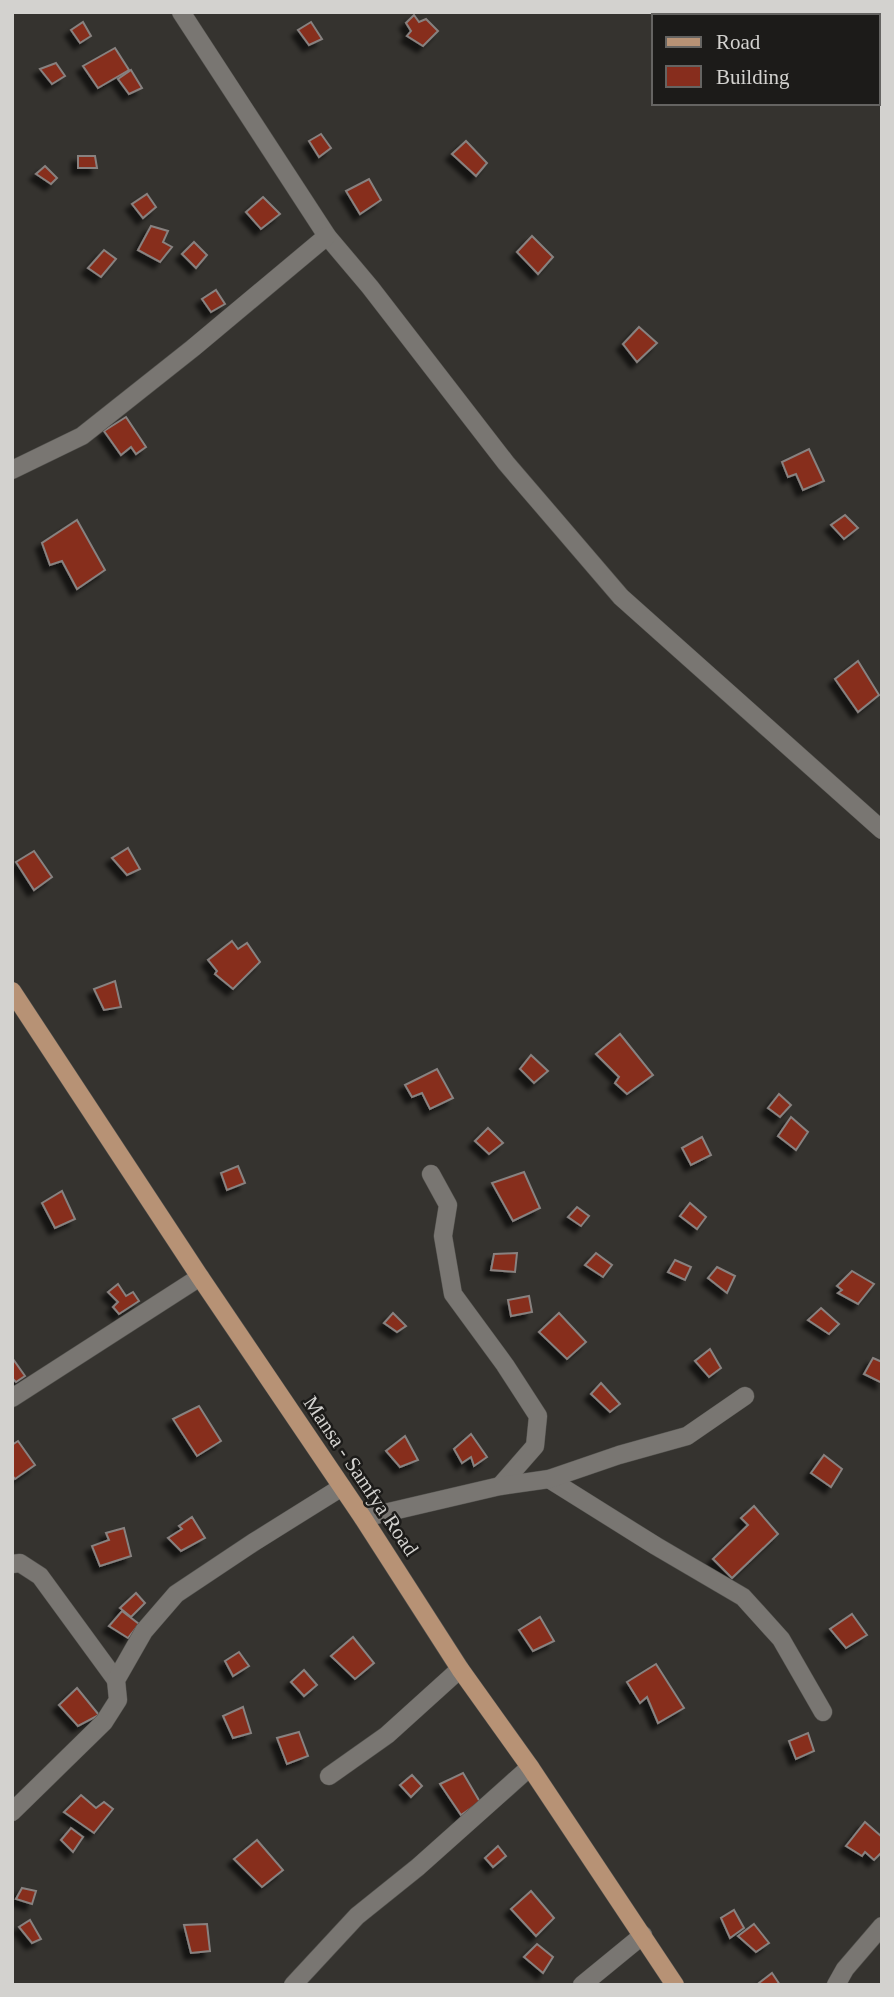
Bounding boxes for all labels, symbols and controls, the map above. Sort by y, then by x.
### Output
legend [652,14,880,105]
text: Road [716,30,761,54]
text: Building [716,65,790,89]
street label: Mansa - Samfya Road [299,1392,424,1561]

